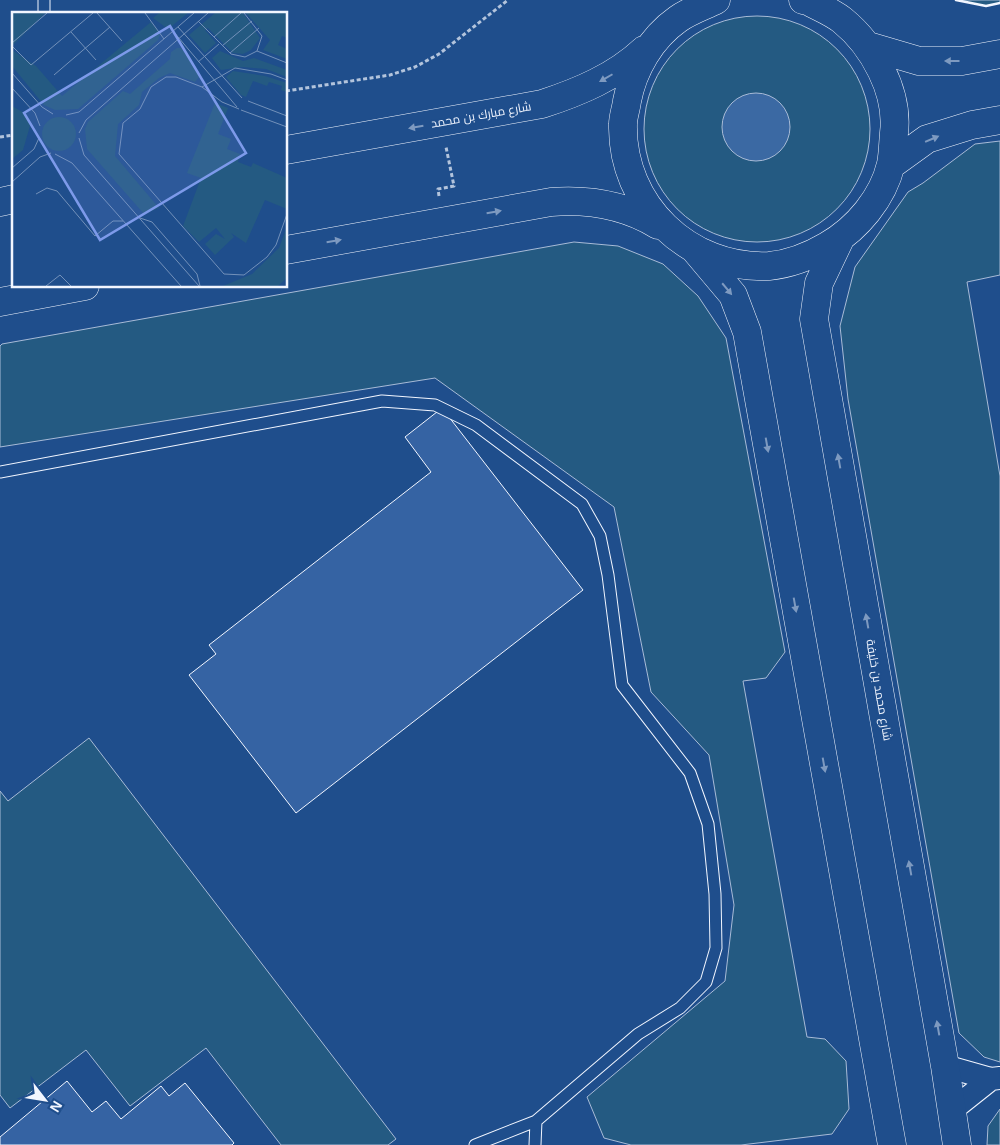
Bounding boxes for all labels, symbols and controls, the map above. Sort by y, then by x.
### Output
inset map [12,12,288,288]
one-way arrow [944,57,960,65]
one-way arrow [599,73,612,82]
street label: شارع مبارك بن محمد [430,99,533,132]
one-way arrow [407,123,423,131]
one-way arrow [925,134,939,142]
one-way arrow [487,208,503,216]
one-way arrow [327,237,343,245]
one-way arrow [722,282,733,295]
one-way arrow [763,437,771,453]
one-way arrow [834,453,842,469]
one-way arrow [792,597,800,613]
one-way arrow [862,613,870,629]
street label: شارع محمد بن خليفة [862,638,895,742]
one-way arrow [821,757,829,773]
one-way arrow [905,859,913,875]
one-way arrow [934,1019,942,1035]
north arrow [20,1075,70,1125]
text: N [47,1098,66,1115]

